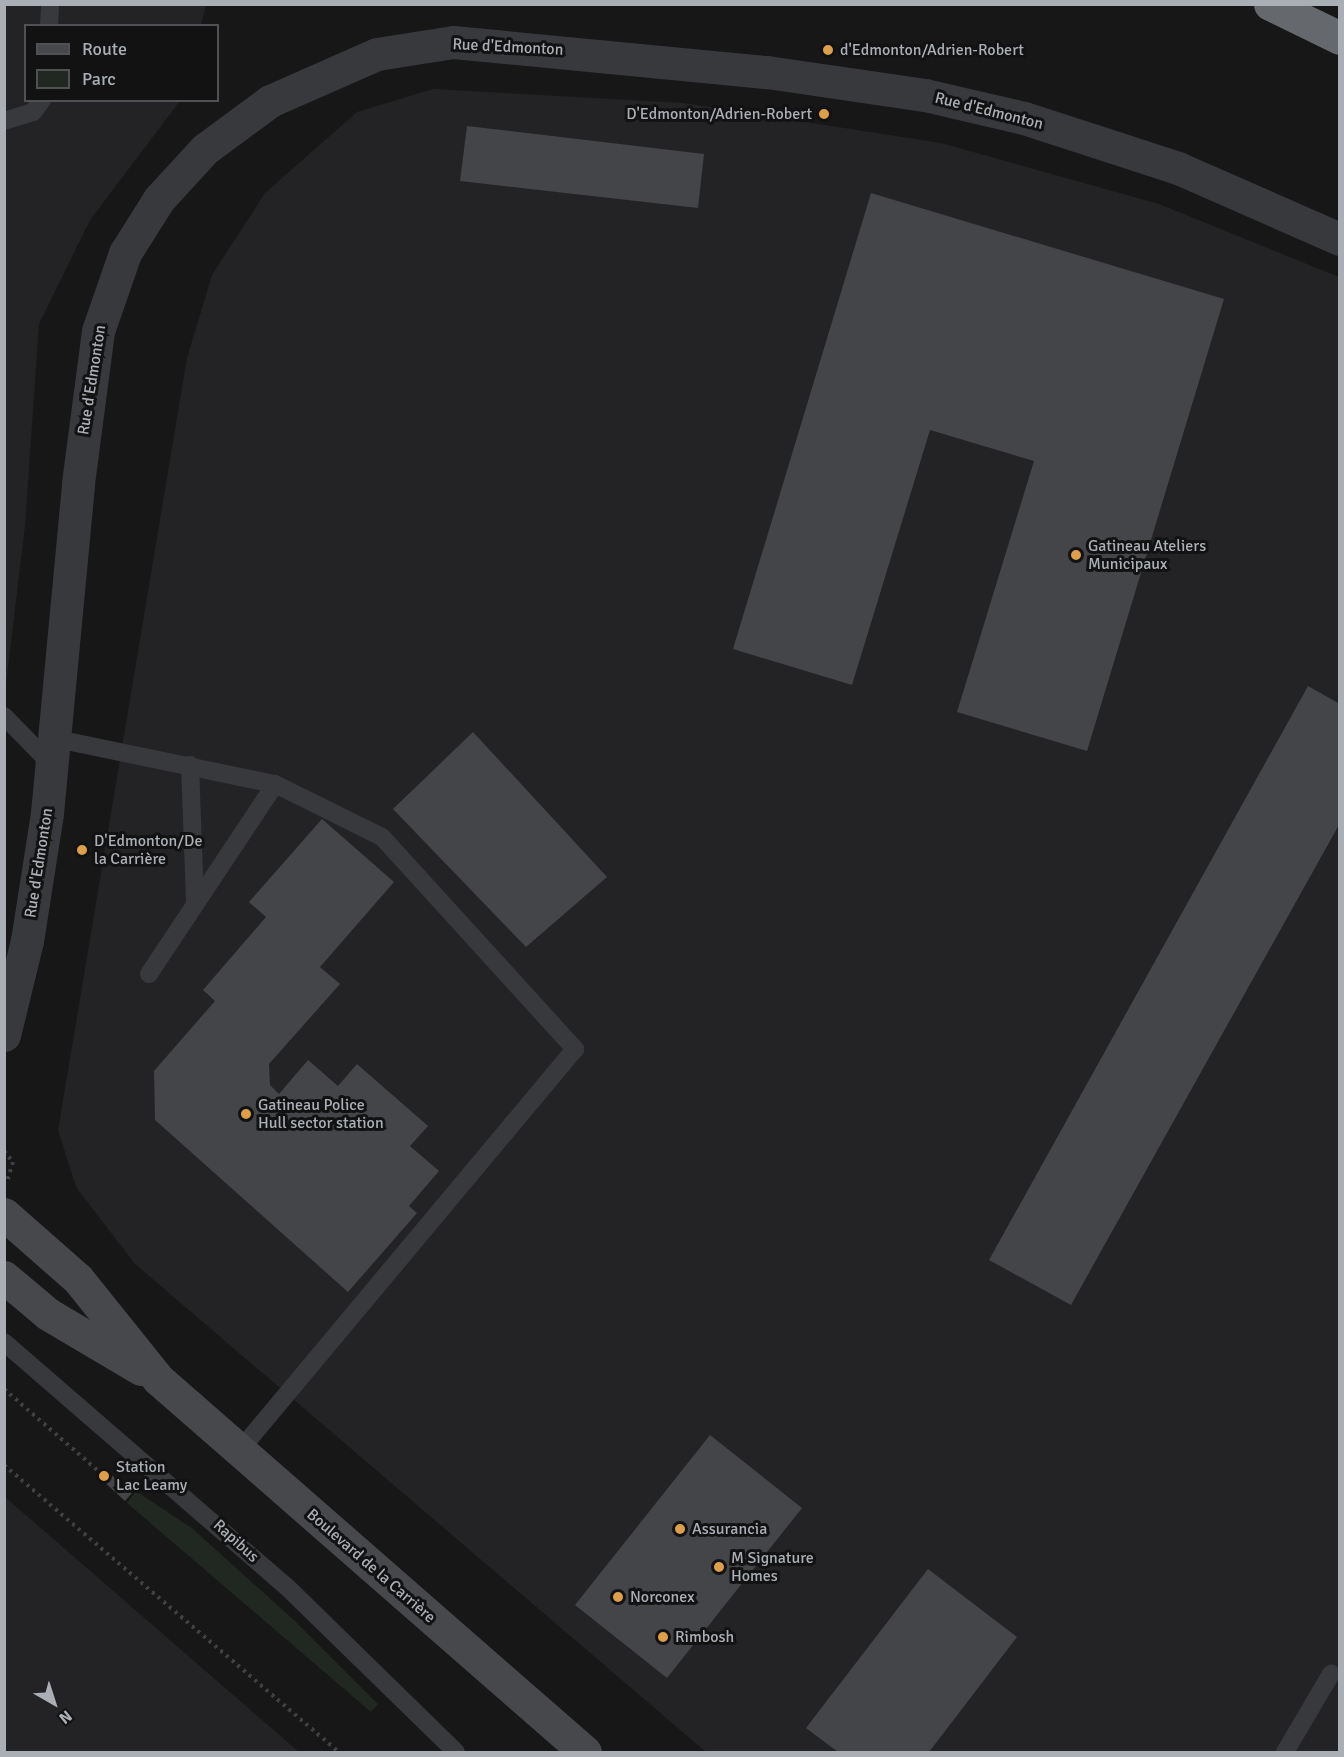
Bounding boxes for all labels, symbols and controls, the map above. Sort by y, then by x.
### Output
legend [24,24,219,102]
street label: Rue d'Edmonton [452,35,564,59]
text: Route [82,38,127,60]
place label: d'Edmonton/Adrien-Robert [840,40,1024,60]
marker: d'Edmonton/Adrien-Robert [821,43,835,57]
text: Parc [82,68,116,90]
street label: Rue d'Edmonton [933,88,1045,134]
place label: D'Edmonton/Adrien-Robert [626,104,812,124]
marker: D'Edmonton/Adrien-Robert [817,107,831,121]
street label: Rue d'Edmonton [74,324,110,436]
place label: Gatineau Ateliers Municipaux [1088,536,1206,574]
marker: Gatineau Ateliers Municipaux [1069,548,1083,562]
street label: Rue d'Edmonton [21,807,57,919]
place label: D'Edmonton/De la Carrière [94,831,202,869]
marker: D'Edmonton/De la Carrière [75,843,89,857]
place label: Gatineau Police Hull sector station [258,1095,384,1133]
marker: Gatineau Police Hull sector station [239,1107,253,1121]
place label: Station Lac Leamy [116,1457,187,1495]
marker: Station Lac Leamy [97,1469,111,1483]
street label: Boulevard de la Carrière [303,1505,439,1627]
street label: Rapibus [209,1516,263,1566]
place label: Assurancia [692,1519,767,1539]
marker: Assurancia [673,1522,687,1536]
place label: M Signature Homes [731,1548,814,1586]
marker: M Signature Homes [712,1560,726,1574]
place label: Norconex [630,1587,695,1607]
marker: Norconex [611,1590,625,1604]
place label: Rimbosh [675,1627,734,1647]
marker: Rimbosh [656,1630,670,1644]
north arrow [24,1673,84,1733]
text: N [55,1706,76,1728]

